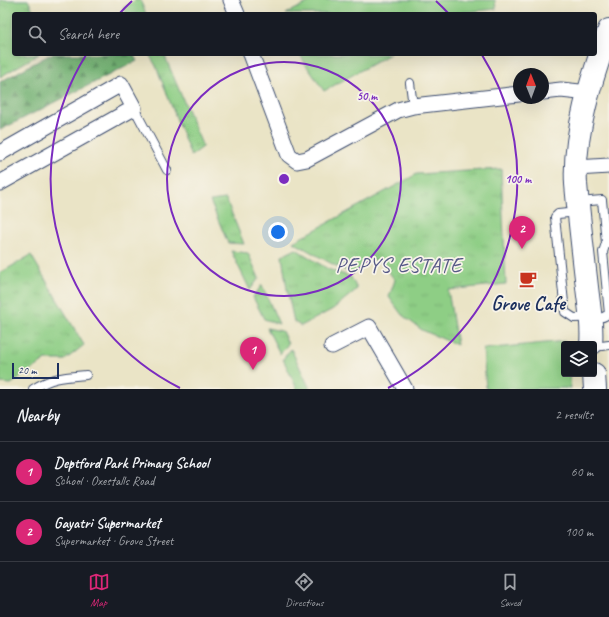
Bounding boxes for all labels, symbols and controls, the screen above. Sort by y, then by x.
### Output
search box [12,12,597,56]
icon: search [26,23,48,45]
text: Search here [58,25,119,44]
north arrow [513,68,549,104]
text: 50 m [357,88,378,104]
text: 100 m [505,171,532,187]
centre of rings [277,172,291,186]
pin: 2 [509,216,535,249]
your location [268,222,288,242]
district label: PEPYS ESTATE [336,252,464,278]
cafe icon: Grove Cafe [518,269,538,289]
place label: Grove Cafe [491,291,567,316]
pin: 1 [240,337,266,370]
map controls [561,341,597,377]
button: layers [561,341,597,377]
scale bar [12,361,59,380]
text: 20 m [18,363,37,377]
text: Nearby [16,405,59,426]
text: 2 results [555,407,593,423]
text: Deptford Park Primary School [54,454,209,473]
text: 1 [26,464,32,480]
text: 60 m [571,464,593,480]
text: School · Oxestalls Road [54,473,154,489]
text: Gayatri Supermarket [54,514,161,533]
text: 2 [26,524,32,540]
text: 100 m [565,524,593,540]
text: Supermarket · Grove Street [54,533,173,549]
tab: Map [88,571,110,609]
tab: Directions [285,571,324,609]
tab: Saved [499,571,521,609]

